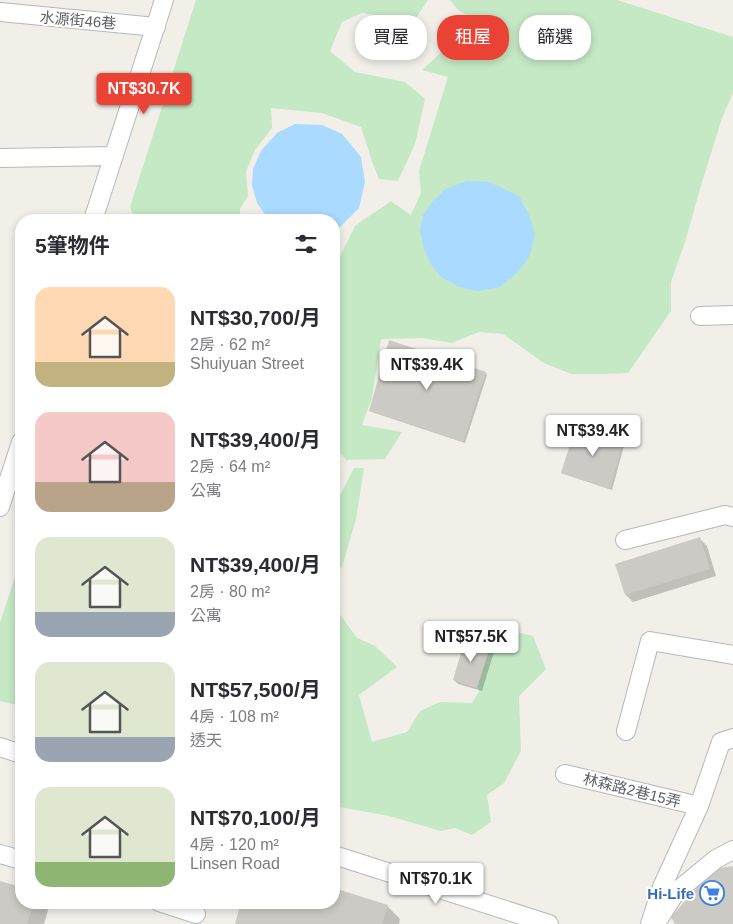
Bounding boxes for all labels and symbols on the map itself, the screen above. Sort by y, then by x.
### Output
street label: 水源街46巷 [39,8,117,32]
pin: NT$30.7K [92,72,196,115]
pin: NT$39.4K [375,348,479,391]
pin: NT$39.4K [541,414,645,457]
pin: NT$57.5K [419,620,523,663]
street label: 林森路2巷15弄 [581,770,683,810]
pin: NT$70.1K [384,862,488,905]
supermarket icon: Hi-Life [699,880,725,906]
place label: Hi-Life [647,885,694,902]

